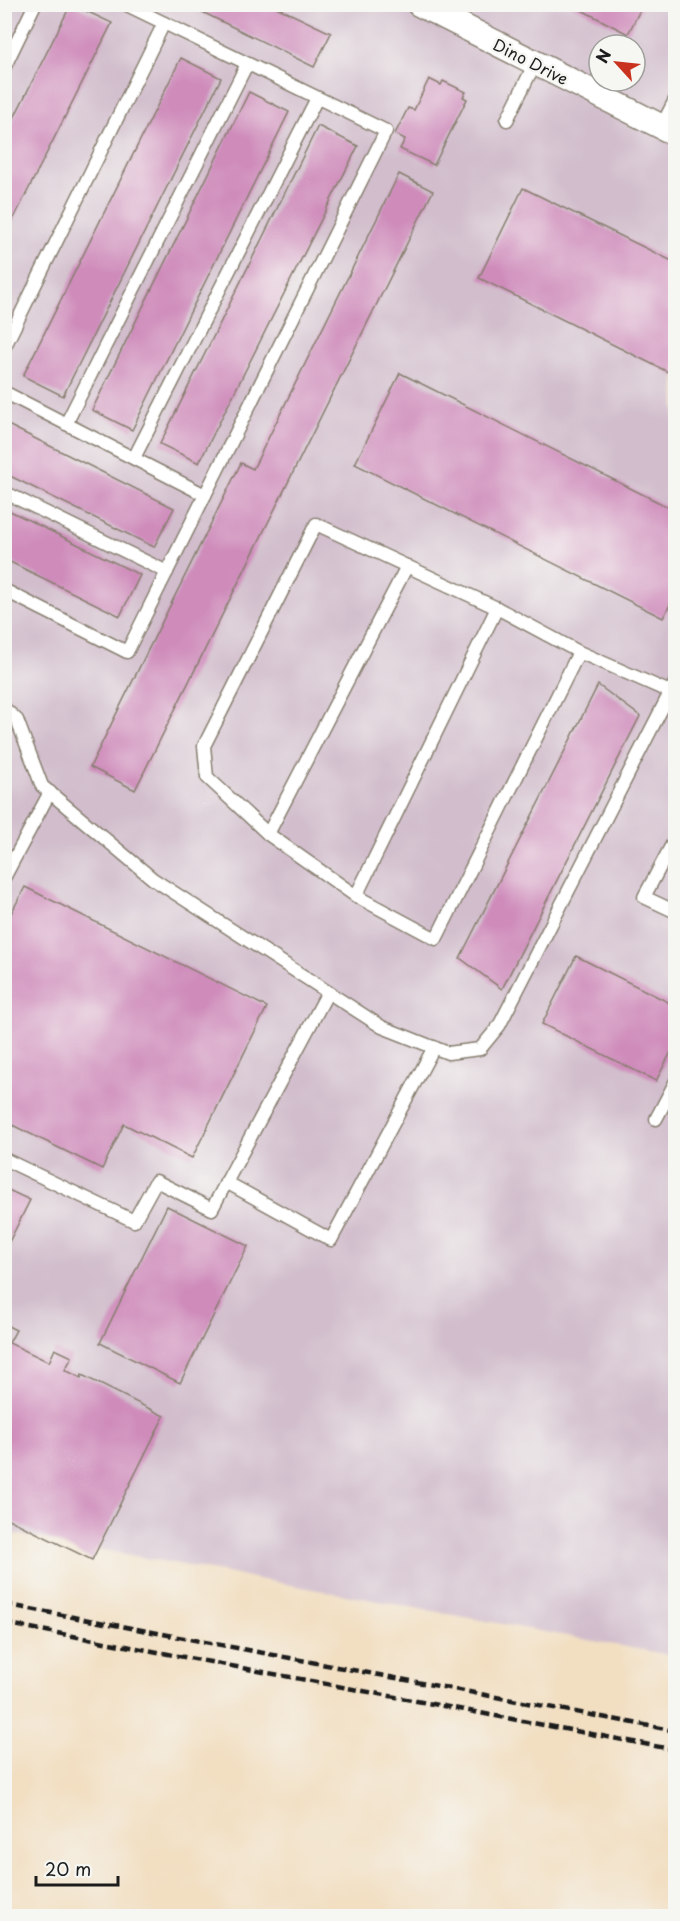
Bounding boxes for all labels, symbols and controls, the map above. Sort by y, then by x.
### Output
street label: Dino Drive [489,32,573,90]
north arrow [587,33,647,93]
text: N [589,45,616,67]
scale bar [36,1849,118,1887]
text: 20 m [45,1855,91,1882]

